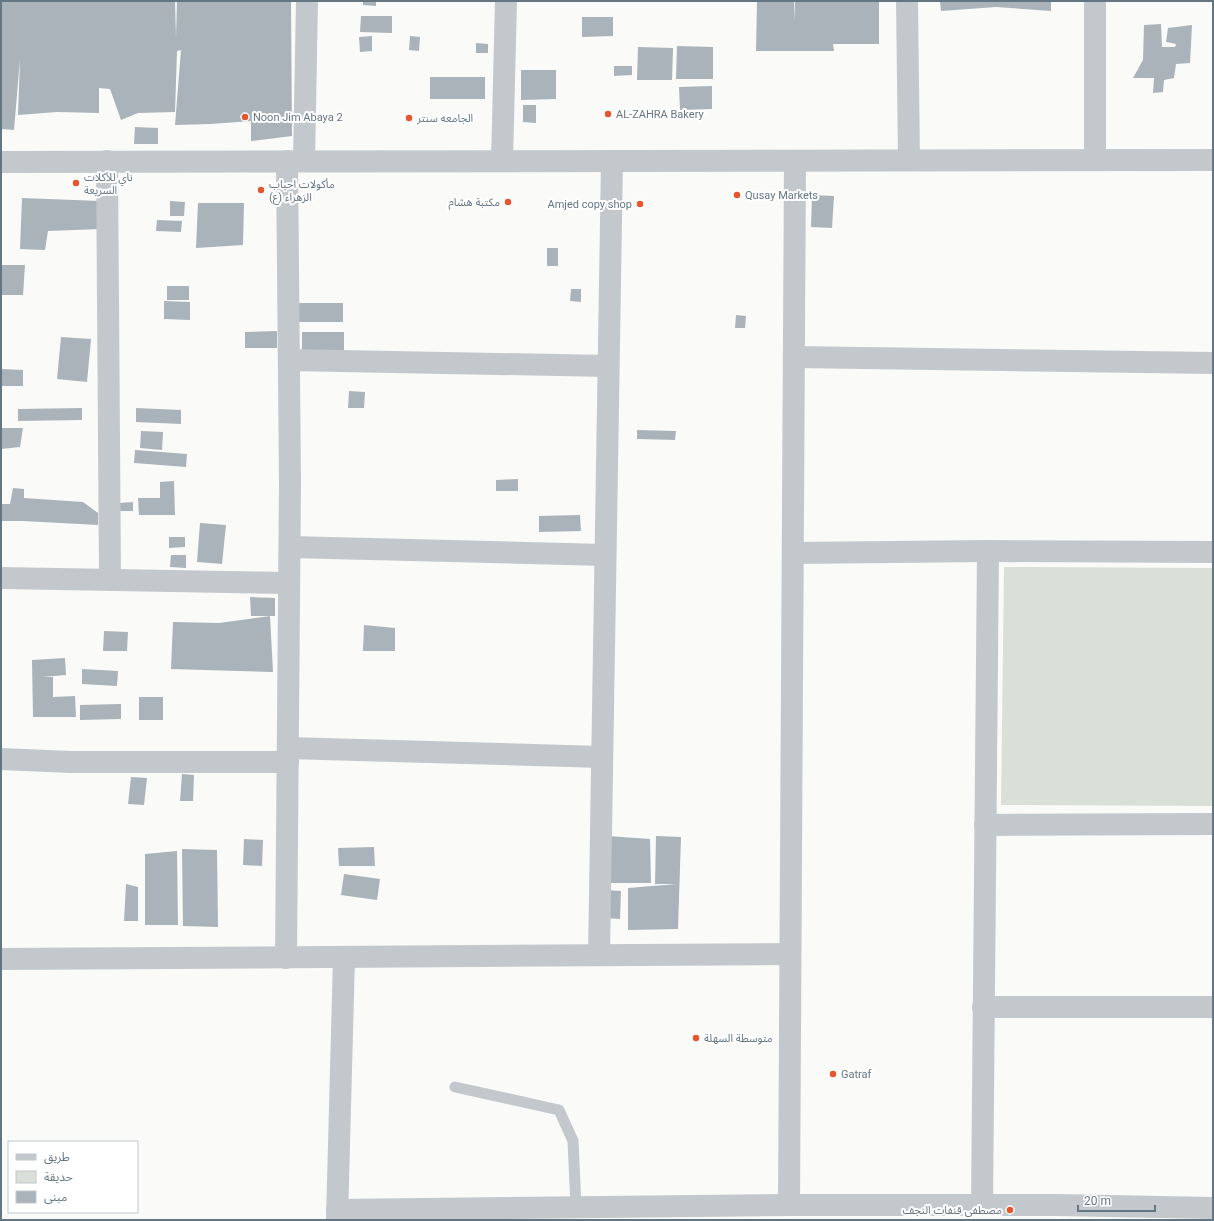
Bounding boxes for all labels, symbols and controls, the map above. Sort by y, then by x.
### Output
place label: AL-ZAHRA Bakery [616,108,704,121]
marker: AL-ZAHRA Bakery [603,109,613,119]
place label: Noon Jim Abaya 2 [253,111,343,124]
marker: Noon Jim Abaya 2 [240,112,250,122]
place label: الجامعه سنتر [416,112,473,125]
marker: الجامعه سنتر [404,113,414,123]
place label: ناي للأكلات السريعة [84,171,133,197]
marker: ناي للأكلات السريعة [71,178,81,188]
place label: مأكولات احباب الزهراء (ع) [269,178,335,205]
marker: مأكولات احباب الزهراء (ع) [256,185,266,195]
place label: Qusay Markets [745,189,818,202]
marker: Qusay Markets [732,190,742,200]
place label: مكتبة هشام [448,196,500,210]
marker: مكتبة هشام [503,197,513,207]
place label: Amjed copy shop [548,198,632,211]
marker: Amjed copy shop [635,199,645,209]
place label: متوسطة السهلة [704,1032,773,1045]
marker: متوسطة السهلة [691,1033,701,1043]
place label: Gatraf [841,1068,872,1081]
marker: Gatraf [828,1069,838,1079]
legend [8,1141,138,1213]
text: طريق [44,1150,70,1165]
text: حديقة [44,1170,73,1184]
scale bar [1078,1187,1155,1213]
text: مبنى [44,1190,67,1204]
text: 20 m [1084,1194,1111,1208]
place label: مصطفى قنفات النجف [902,1204,1002,1217]
marker: مصطفى قنفات النجف [1005,1205,1015,1215]

